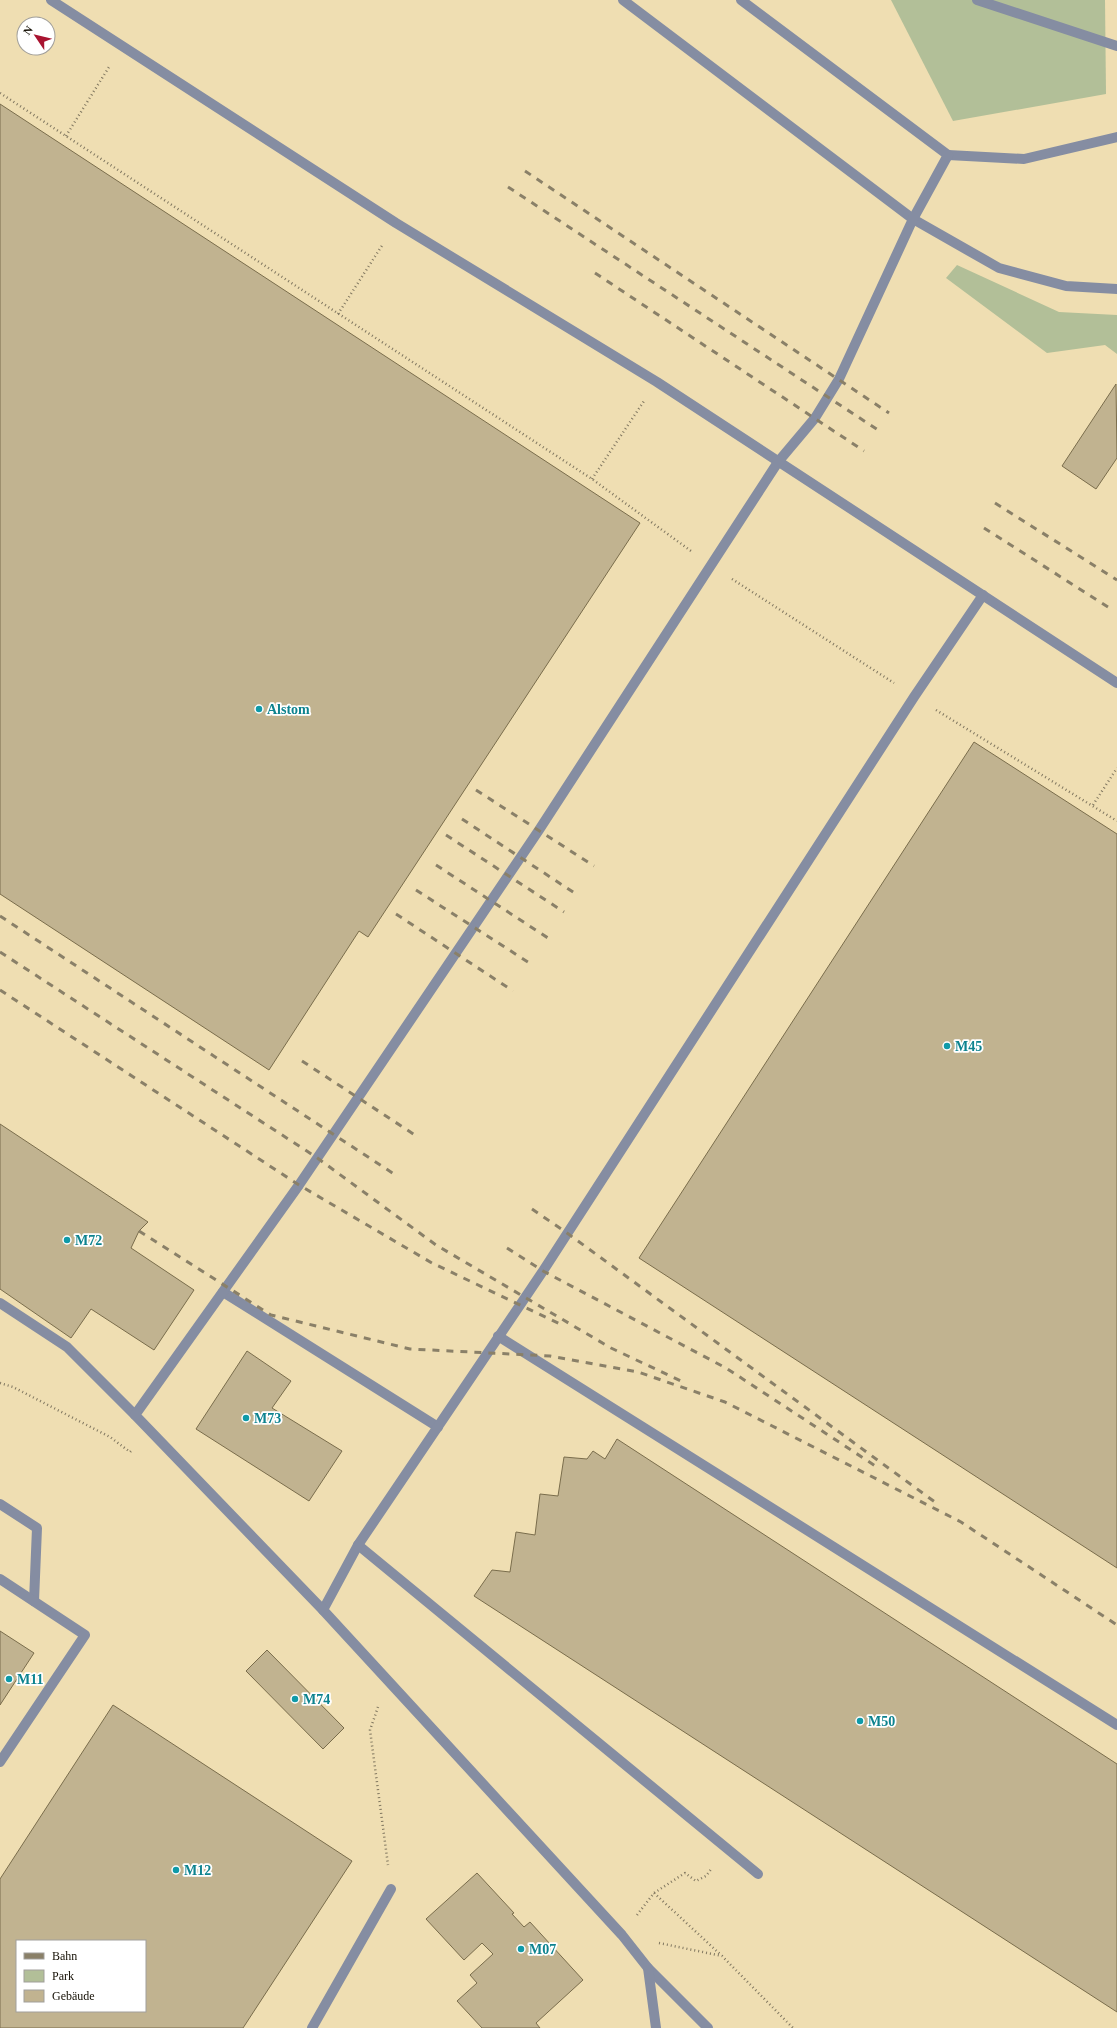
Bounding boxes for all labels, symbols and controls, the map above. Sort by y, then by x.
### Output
north arrow [16,16,56,56]
text: N [21,24,35,37]
place label: Alstom [267,702,310,717]
marker: Alstom [254,704,264,714]
place label: M45 [955,1039,982,1054]
marker: M45 [942,1041,952,1051]
place label: M72 [75,1233,102,1248]
marker: M72 [62,1235,72,1245]
place label: M73 [254,1411,281,1426]
marker: M73 [241,1413,251,1423]
place label: M11 [17,1672,43,1687]
marker: M11 [4,1674,14,1684]
place label: M74 [303,1692,330,1707]
marker: M74 [290,1694,300,1704]
place label: M50 [868,1714,895,1729]
marker: M50 [855,1716,865,1726]
place label: M12 [184,1863,211,1878]
marker: M12 [171,1865,181,1875]
legend [16,1940,146,2012]
place label: M07 [529,1942,556,1957]
marker: M07 [516,1944,526,1954]
text: Bahn [52,1949,77,1963]
text: Park [52,1969,74,1983]
text: Gebäude [52,1989,95,2003]

